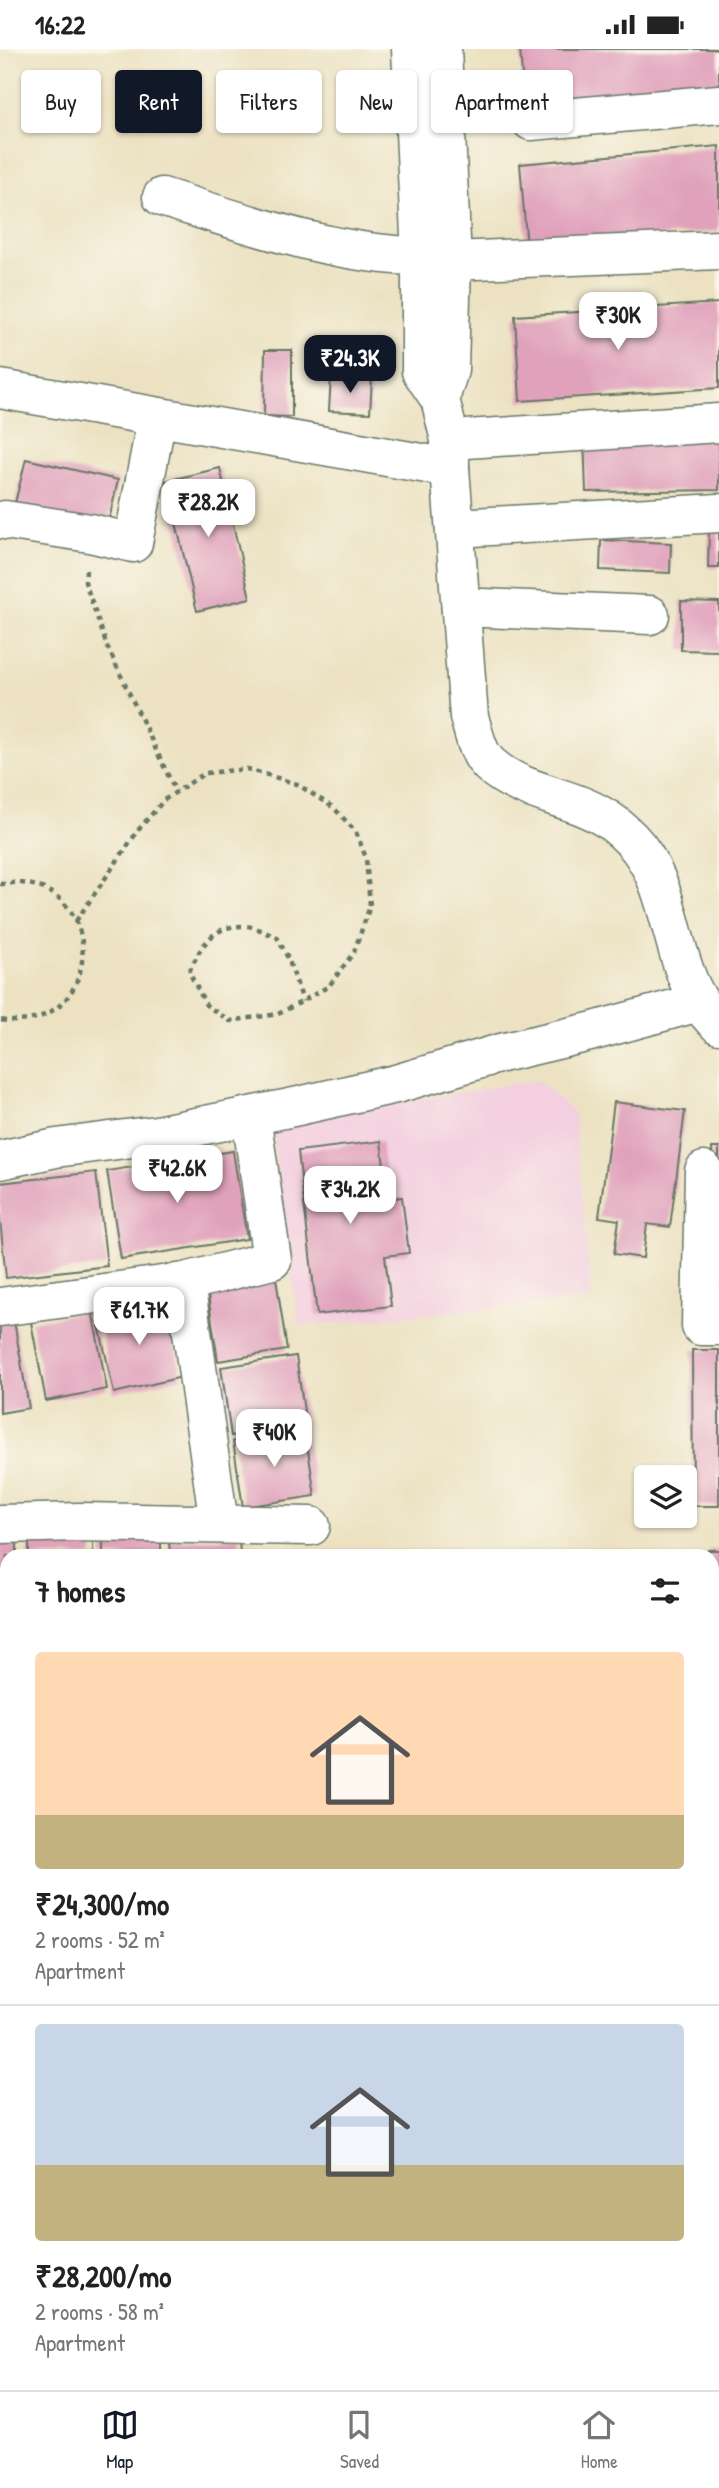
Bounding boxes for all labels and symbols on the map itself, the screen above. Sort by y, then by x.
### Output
pin: ₹30K [577,293,659,352]
pin: ₹24.3K [293,335,407,395]
pin: ₹28.2K [151,479,265,539]
pin: ₹42.6K [120,1145,234,1205]
pin: ₹34.2K [293,1167,407,1226]
pin: ₹61.7K [82,1287,196,1347]
pin: ₹40K [233,1409,315,1469]

